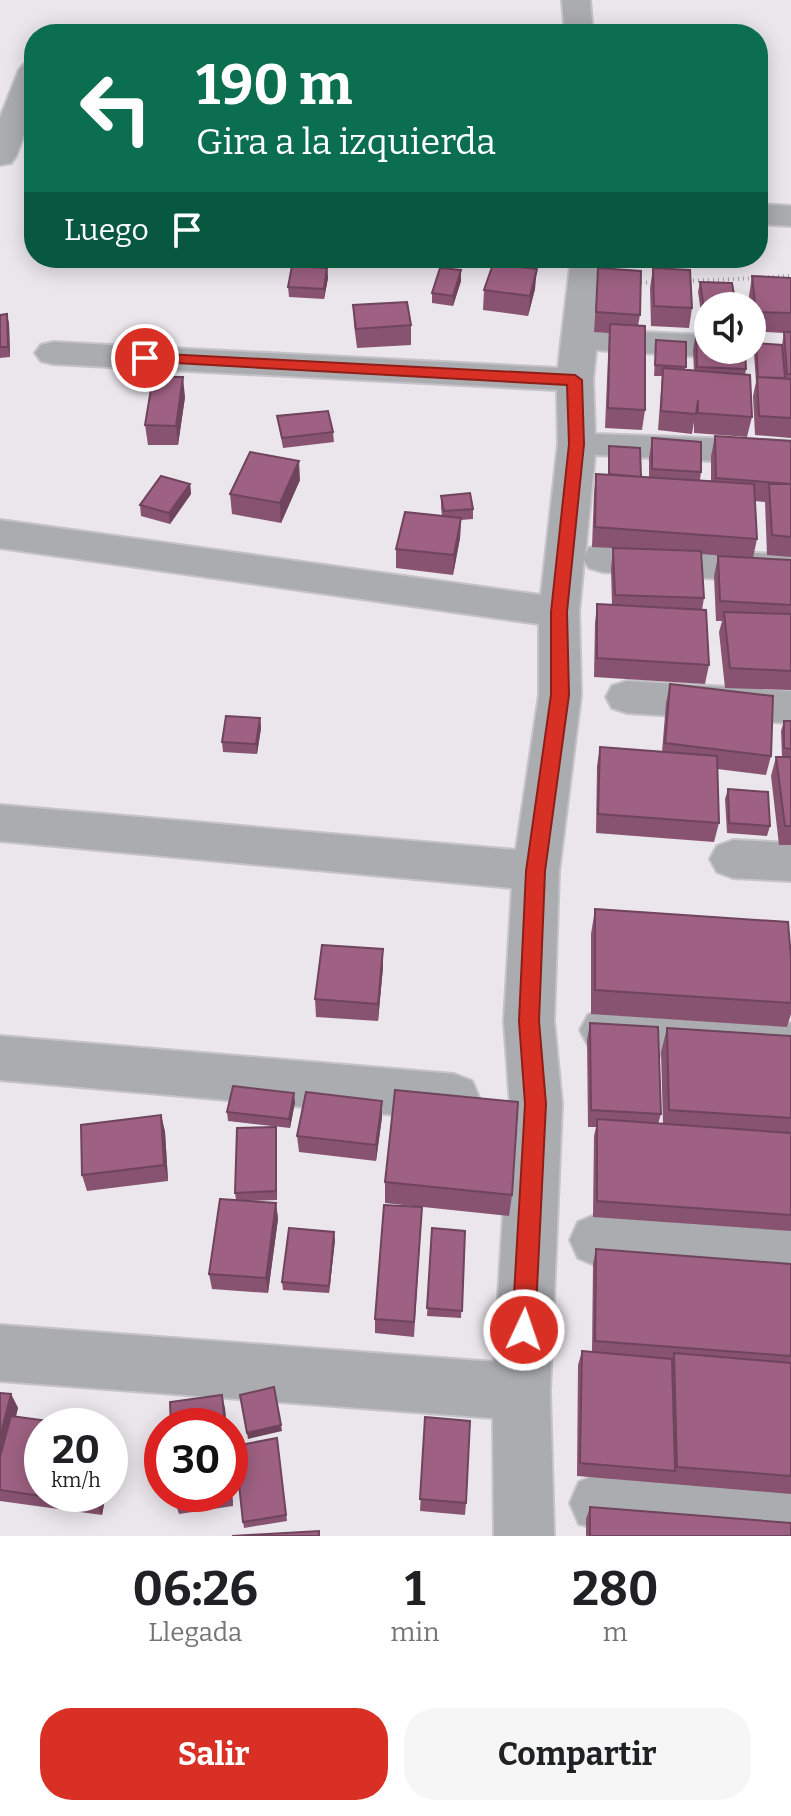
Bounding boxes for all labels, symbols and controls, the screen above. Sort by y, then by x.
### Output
text: 190 m [196,52,352,119]
icon: left [64,56,168,160]
text: Gira a la izquierda [196,120,496,164]
icon: arrive [165,208,209,252]
text: Luego [64,212,149,248]
map controls [694,292,766,364]
button: sound [694,292,766,364]
pin [111,324,179,392]
icon: arrive [123,336,167,380]
position arrow [482,1288,566,1372]
speed limit sign: 30 [144,1408,248,1512]
text: 20 [52,1426,100,1474]
text: km/h [51,1468,101,1492]
text: 06:26 [133,1560,258,1618]
text: 1 [405,1560,425,1618]
text: 280 [572,1560,658,1618]
text: Llegada [148,1617,242,1648]
text: min [391,1617,440,1648]
text: m [603,1617,628,1648]
button: Salir [40,1708,388,1800]
button: Compartir [404,1708,751,1800]

